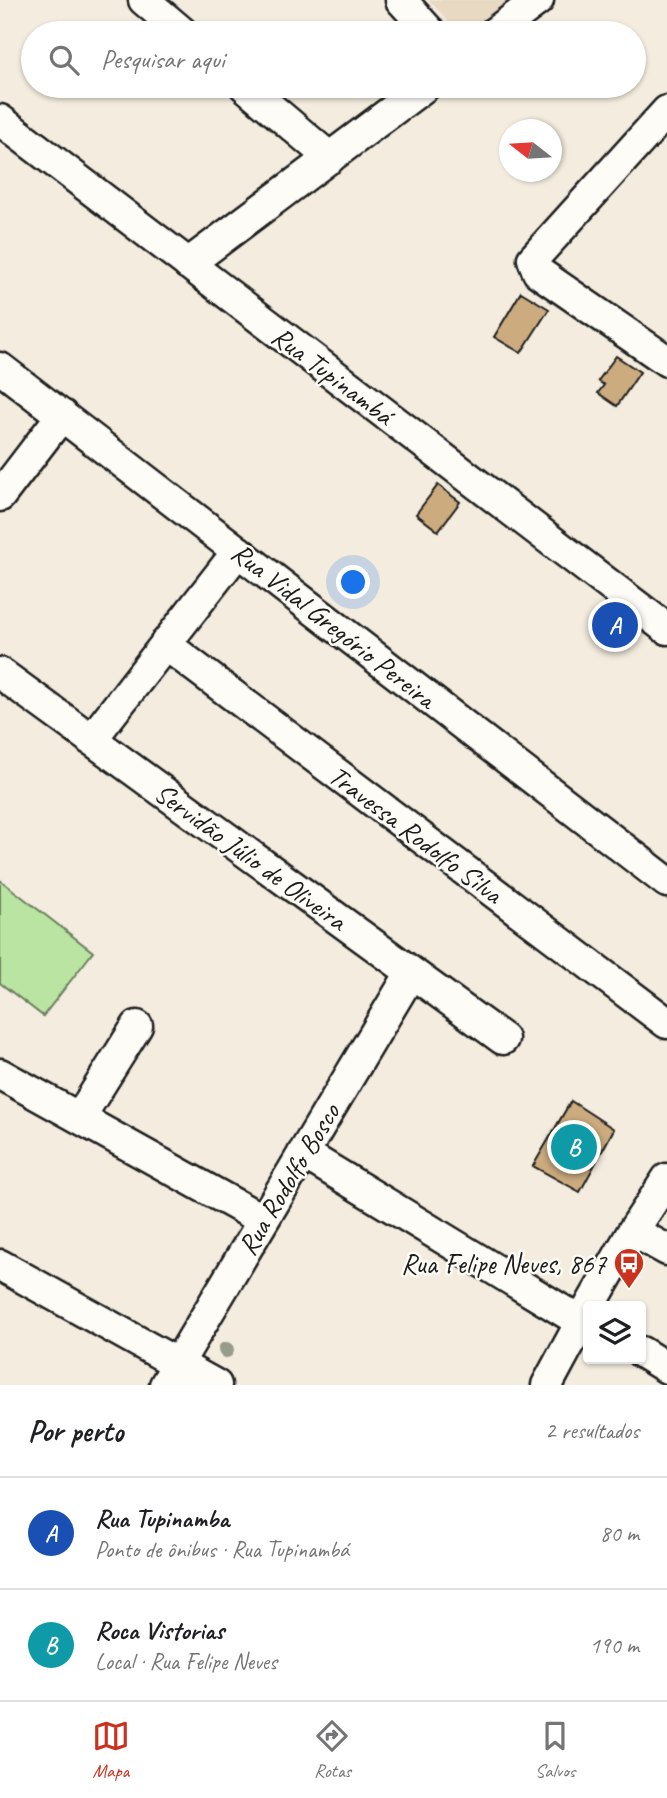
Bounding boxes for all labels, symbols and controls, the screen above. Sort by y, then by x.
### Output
search box [21,21,646,98]
icon: search [45,41,83,79]
text: Pesquisar aqui [101,43,225,76]
north arrow [499,119,562,182]
street label: Rua Tupinambá [265,318,403,434]
street label: Rua Vidal Gregório Pereira [225,535,445,718]
your location [336,565,370,599]
pin: A [592,599,638,651]
street label: Travessa Rodolfo Silva [322,758,511,912]
street label: Servidão Júlio de Oliveira [148,775,355,939]
street label: Rua Rodolfo Bosco [230,1095,348,1261]
pin: B [551,1121,597,1173]
place label: Rua Felipe Neves, 867 [401,1246,607,1281]
bus stop icon: Rua Felipe Neves, 867 [612,1246,646,1290]
map controls [583,1301,646,1364]
button: layers [583,1301,646,1364]
text: Por perto [28,1412,123,1450]
text: 2 resultados [545,1416,639,1445]
text: Rua Tupinamba [95,1502,229,1535]
text: A [45,1519,57,1548]
text: 80 m [600,1519,639,1548]
text: Ponto de ônibus · Rua Tupinambá [95,1535,349,1564]
text: Roca Vistorias [95,1614,224,1647]
text: B [45,1631,57,1660]
text: 190 m [590,1631,639,1660]
text: Local · Rua Felipe Neves [95,1647,277,1676]
tab: Mapa [92,1717,130,1783]
tab: Rotas [313,1717,351,1783]
tab: Salvos [535,1717,575,1783]

